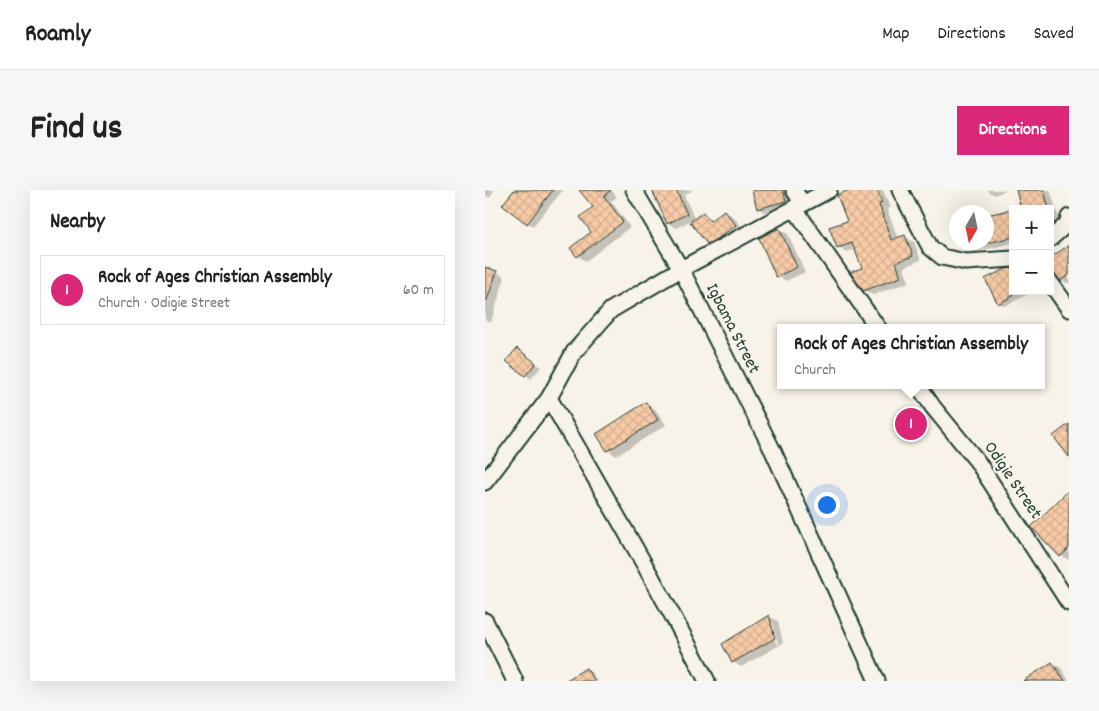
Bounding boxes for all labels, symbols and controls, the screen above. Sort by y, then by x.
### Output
text: Roamly [25,18,91,52]
text: Map [882,22,909,47]
text: Directions [937,22,1006,47]
text: Saved [1034,22,1074,47]
text: Find us [30,105,122,155]
button: Directions [957,106,1069,155]
north arrow [949,205,994,250]
map controls [1009,205,1054,295]
button: + [1009,205,1054,250]
text: Nearby [50,208,105,238]
button: − [1009,250,1054,295]
text: Rock of Ages Christian Assembly [98,265,332,292]
text: 1 [65,279,69,302]
text: 60 m [403,279,434,302]
street label: Igbama Street [699,279,766,379]
text: Church · Odigie Street [98,292,230,315]
popup [777,324,1045,389]
text: Rock of Ages Christian Assembly [794,332,1028,359]
text: Church [794,359,836,382]
pin: 1 [895,405,927,443]
street label: Odigie Street [977,437,1047,525]
your location [814,492,840,518]

